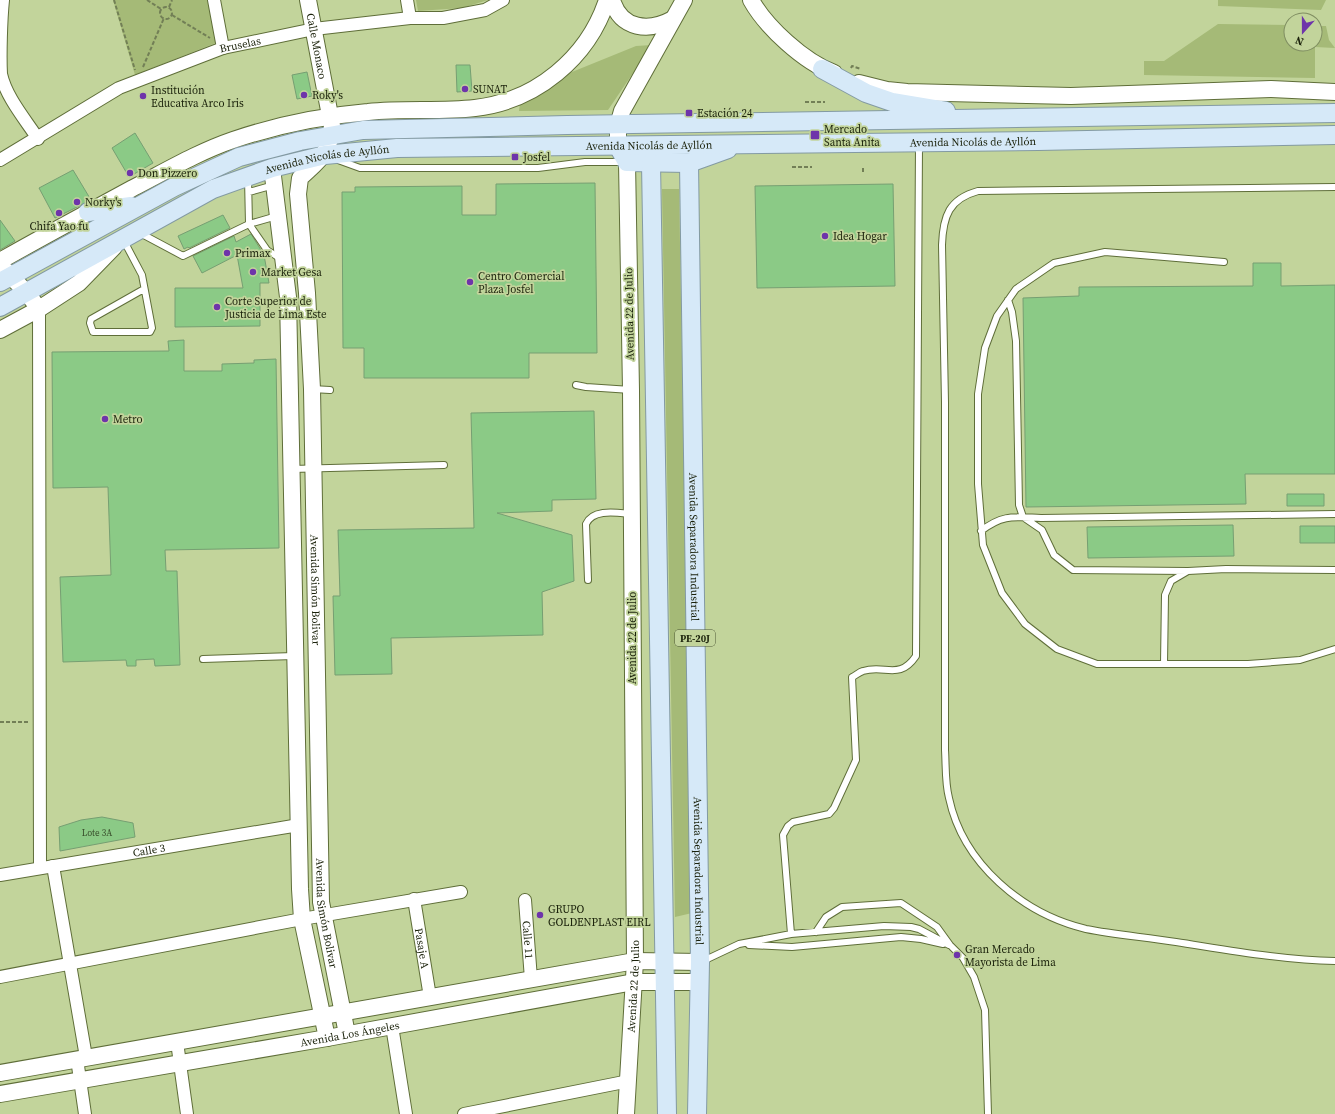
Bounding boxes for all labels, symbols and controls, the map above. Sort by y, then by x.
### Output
street label: Calle Monaco [303,12,330,80]
north arrow [1283,12,1323,52]
text: N [1293,32,1306,49]
street label: Bruselas [218,33,262,57]
place label: SUNAT [473,82,507,97]
place label: Institución Educativa Arco Iris [151,83,244,111]
marker: SUNAT [460,84,470,94]
place label: Roky's [312,88,343,103]
marker: Roky's [299,90,309,100]
marker: Institución Educativa Arco Iris [138,91,148,101]
place label: Estación 24 [697,106,753,121]
marker: Estación 24 [684,108,694,118]
place label: Mercado Santa Anita [824,122,880,150]
marker: Mercado Santa Anita [809,129,821,141]
street label: Avenida Nicolás de Ayllón [910,134,1037,150]
street label: Avenida Nicolás de Ayllón [586,138,713,154]
street label: Avenida Nicolás de Ayllón [263,142,390,178]
place label: Josfel [522,150,550,165]
marker: Josfel [510,152,520,162]
place label: Don Pizzero [138,166,197,181]
marker: Don Pizzero [125,168,135,178]
place label: Norky's [85,195,122,210]
marker: Norky's [72,197,82,207]
marker: Chifa Yao fu [54,208,64,218]
place label: Chifa Yao fu [29,219,89,234]
place label: Idea Hogar [833,229,887,244]
marker: Idea Hogar [820,231,830,241]
place label: Primax [235,246,271,261]
marker: Primax [222,248,232,258]
place label: Market Gesa [261,265,322,280]
marker: Market Gesa [248,267,258,277]
street label: Avenida 22 de Julio [621,268,638,360]
place label: Centro Comercial Plaza Josfel [478,269,564,297]
marker: Centro Comercial Plaza Josfel [465,277,475,287]
place label: Corte Superior de Justicia de Lima Este [224,294,327,322]
marker: Corte Superior de Justicia de Lima Este [212,302,222,312]
place label: Metro [113,412,142,427]
marker: Metro [100,414,110,424]
street label: Avenida Separadora Industrial [685,473,702,621]
street label: Avenida Simón Bolivar [307,534,324,646]
street label: Avenida 22 de Julio [625,592,640,684]
road number: PE-20J [675,630,715,646]
street label: Avenida Separadora Industrial [690,796,707,945]
house number: Lote 3A [82,827,112,839]
street label: Calle 3 [132,840,167,861]
street label: Avenida Simón Bolivar [312,858,341,970]
place label: GRUPO GOLDENPLAST EIRL [548,902,651,930]
marker: GRUPO GOLDENPLAST EIRL [535,910,545,920]
street label: Calle 11 [519,920,536,960]
street label: Pasaje A [411,927,432,971]
street label: Avenida 22 de Julio [624,940,643,1033]
place label: Gran Mercado Mayorista de Lima [965,942,1056,970]
marker: Gran Mercado Mayorista de Lima [952,950,962,960]
street label: Avenida Los Ángeles [299,1018,401,1050]

